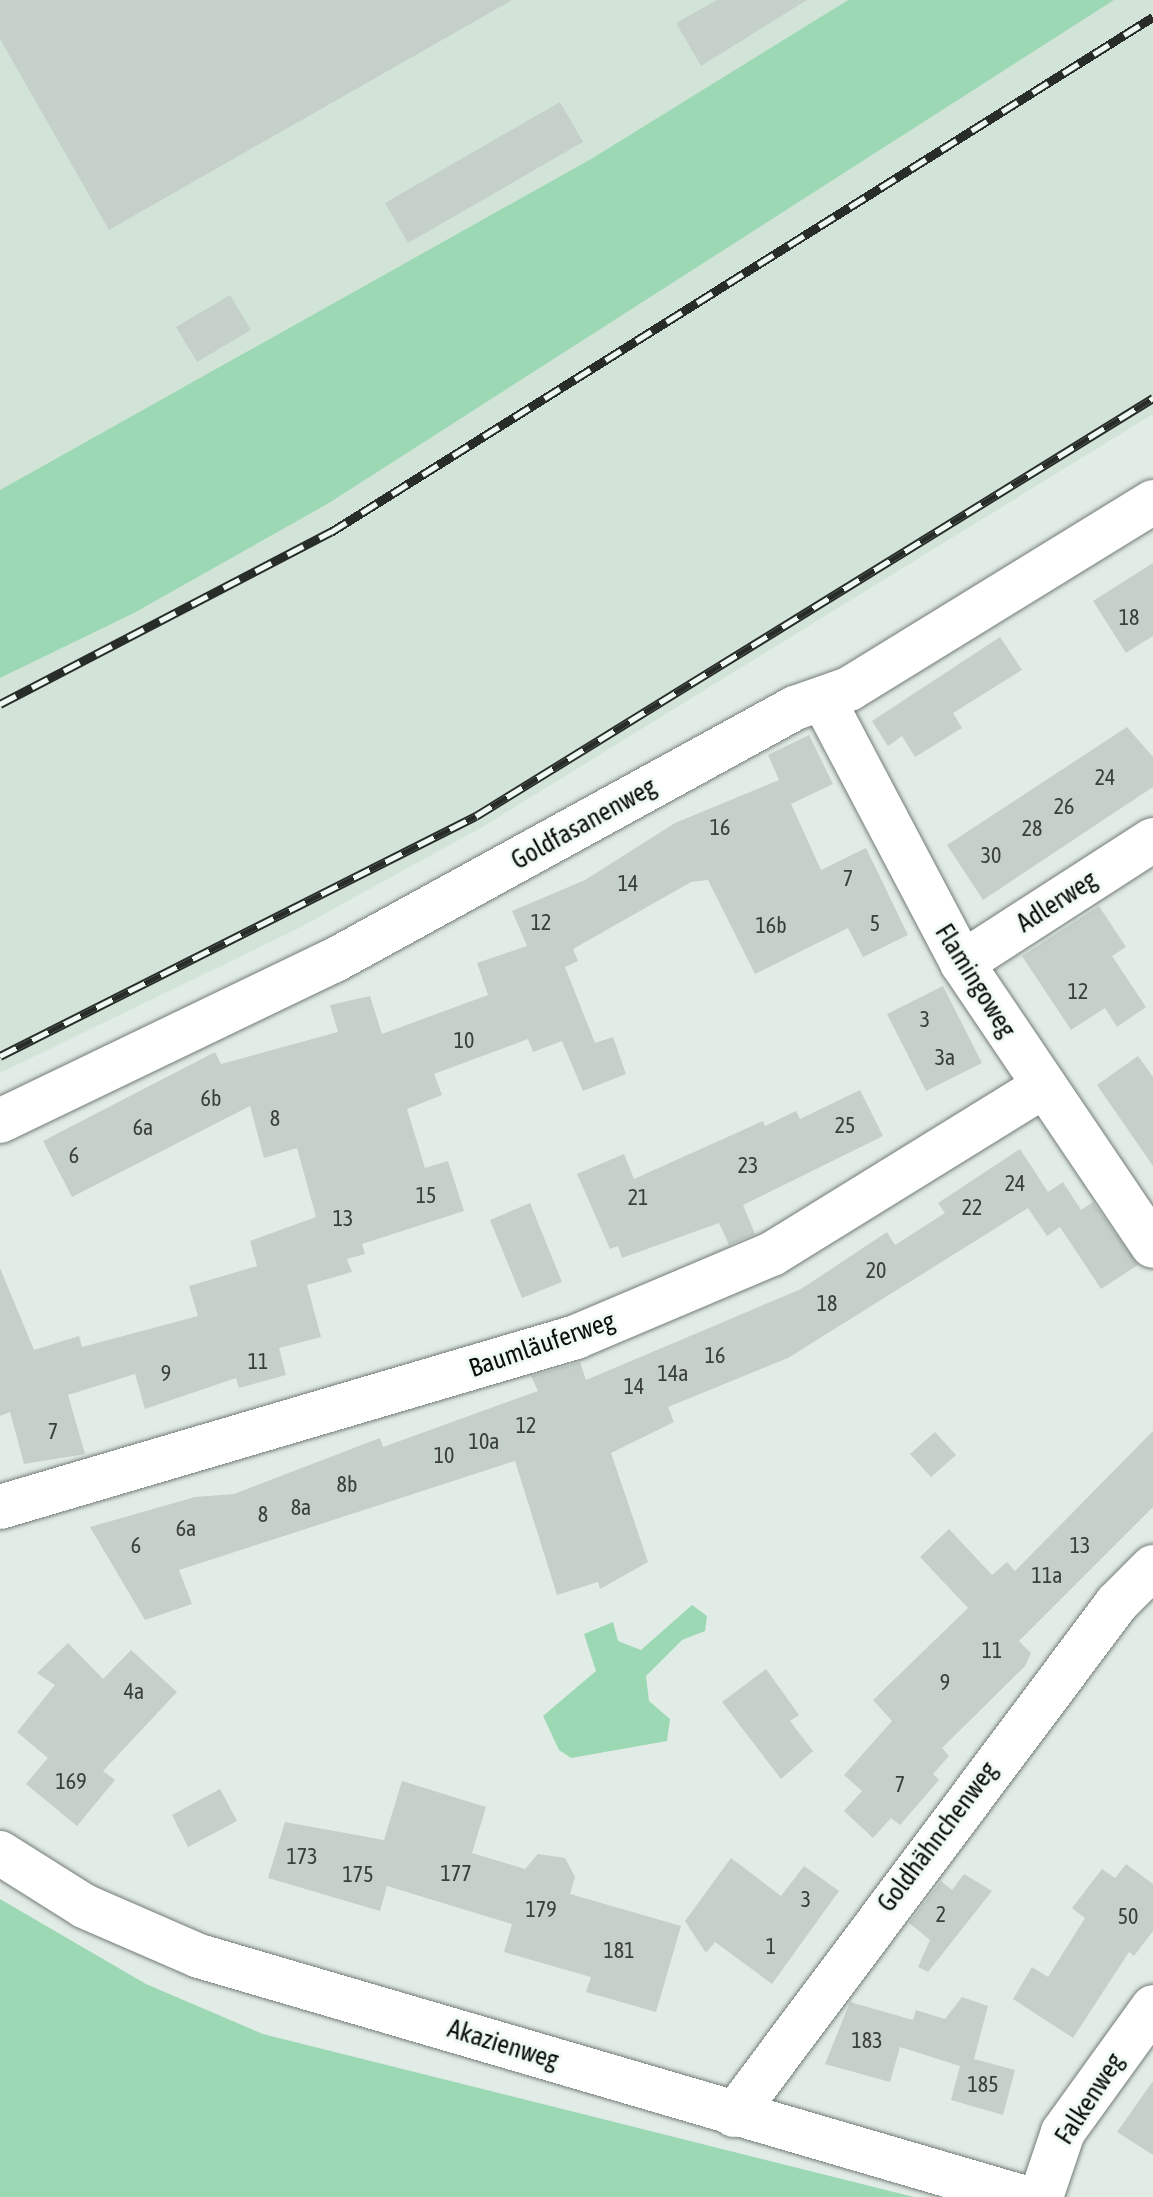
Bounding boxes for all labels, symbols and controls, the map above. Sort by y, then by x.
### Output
house number: 18 [1119,605,1139,631]
house number: 24 [1095,765,1115,791]
street label: Goldfasanenweg [506,771,662,877]
house number: 26 [1054,794,1074,820]
house number: 16 [710,815,730,841]
house number: 28 [1022,816,1042,842]
house number: 30 [981,843,1001,869]
street label: Adlerweg [1011,865,1103,939]
house number: 7 [843,866,853,892]
house number: 14 [618,871,638,897]
house number: 12 [531,910,551,936]
house number: 5 [870,911,880,937]
house number: 16b [755,913,787,939]
street label: Flamingoweg [928,919,1022,1043]
house number: 12 [1068,979,1088,1005]
house number: 3 [920,1007,930,1033]
house number: 10 [454,1028,474,1054]
house number: 3a [935,1045,955,1071]
house number: 6b [201,1086,221,1112]
house number: 8 [270,1106,280,1132]
house number: 25 [835,1113,855,1139]
house number: 6a [133,1115,153,1141]
house number: 6 [69,1143,79,1169]
house number: 23 [738,1153,758,1179]
house number: 24 [1005,1171,1025,1197]
house number: 15 [416,1183,436,1209]
house number: 21 [628,1185,648,1211]
house number: 22 [962,1195,982,1221]
house number: 13 [333,1206,353,1232]
house number: 20 [866,1258,886,1284]
house number: 18 [817,1291,837,1317]
street label: Baumläuferweg [465,1305,619,1385]
house number: 16 [705,1343,725,1369]
house number: 11 [248,1349,268,1375]
house number: 9 [161,1361,171,1387]
house number: 14a [658,1361,688,1387]
house number: 14 [624,1374,644,1400]
house number: 12 [516,1413,536,1439]
house number: 7 [48,1419,58,1445]
house number: 10a [469,1429,499,1455]
house number: 10 [434,1443,454,1469]
house number: 8b [337,1472,357,1498]
house number: 8a [291,1495,311,1521]
house number: 8 [258,1502,268,1528]
house number: 6a [176,1516,196,1542]
house number: 6 [131,1533,141,1559]
house number: 13 [1070,1533,1090,1559]
house number: 11a [1032,1563,1062,1589]
house number: 11 [982,1638,1002,1664]
house number: 9 [940,1670,950,1696]
house number: 4a [124,1679,144,1705]
street label: Goldhähnchenweg [871,1756,1005,1918]
house number: 169 [55,1769,87,1795]
house number: 7 [895,1772,905,1798]
house number: 173 [286,1844,318,1870]
house number: 177 [440,1861,472,1887]
house number: 175 [342,1862,374,1888]
house number: 3 [801,1887,811,1913]
house number: 179 [525,1897,557,1923]
house number: 2 [936,1902,946,1928]
house number: 50 [1118,1904,1138,1930]
house number: 1 [766,1934,776,1960]
house number: 181 [603,1938,635,1964]
street label: Akazienweg [444,2013,562,2077]
house number: 183 [851,2028,883,2054]
street label: Falkenweg [1049,2048,1131,2150]
house number: 185 [967,2072,999,2098]

